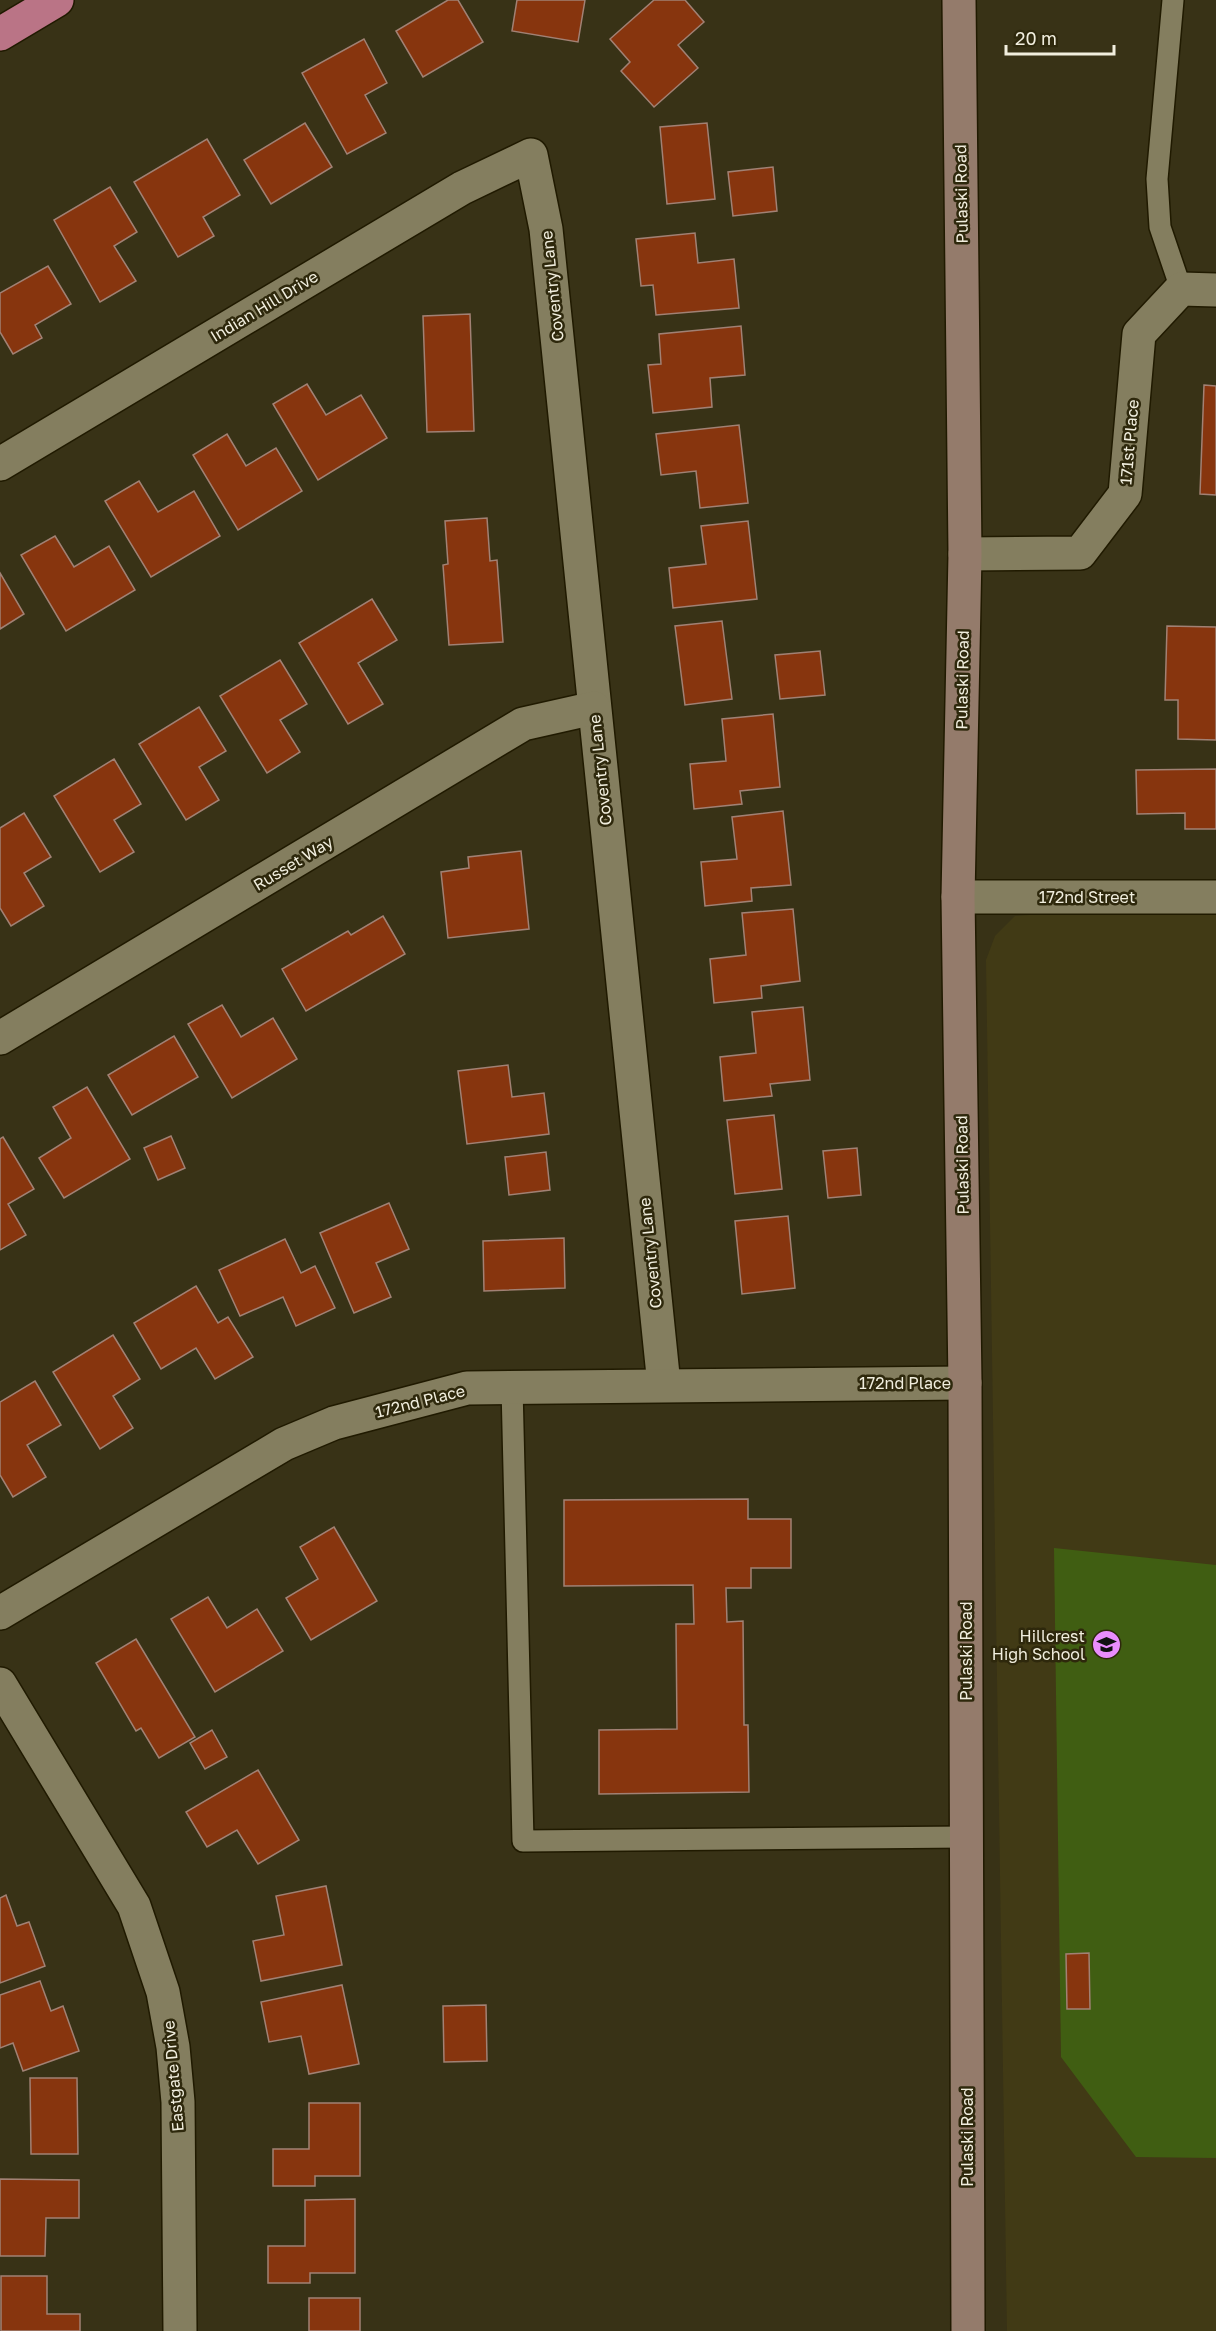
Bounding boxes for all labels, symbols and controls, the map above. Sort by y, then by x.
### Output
scale bar [1006,18,1114,56]
text: 20 m [1015,27,1057,49]
street label: Pulaski Road [950,144,972,244]
street label: Coventry Lane [536,230,568,342]
street label: Indian Hill Drive [206,266,322,346]
street label: 171st Place [1115,399,1143,485]
street label: Pulaski Road [951,630,973,730]
street label: Coventry Lane [584,714,616,826]
street label: Russet Way [250,831,336,895]
street label: 172nd Street [1039,887,1135,907]
street label: Pulaski Road [951,1115,973,1215]
street label: Coventry Lane [634,1197,666,1309]
street label: 172nd Place [859,1373,951,1393]
street label: 172nd Place [373,1380,467,1422]
street label: Pulaski Road [956,1601,976,1701]
place label: Hillcrest High School [992,1626,1085,1664]
school or university icon: Hillcrest High School [1090,1629,1122,1661]
street label: Eastgate Drive [158,2020,188,2132]
street label: Pulaski Road [957,2087,977,2187]

